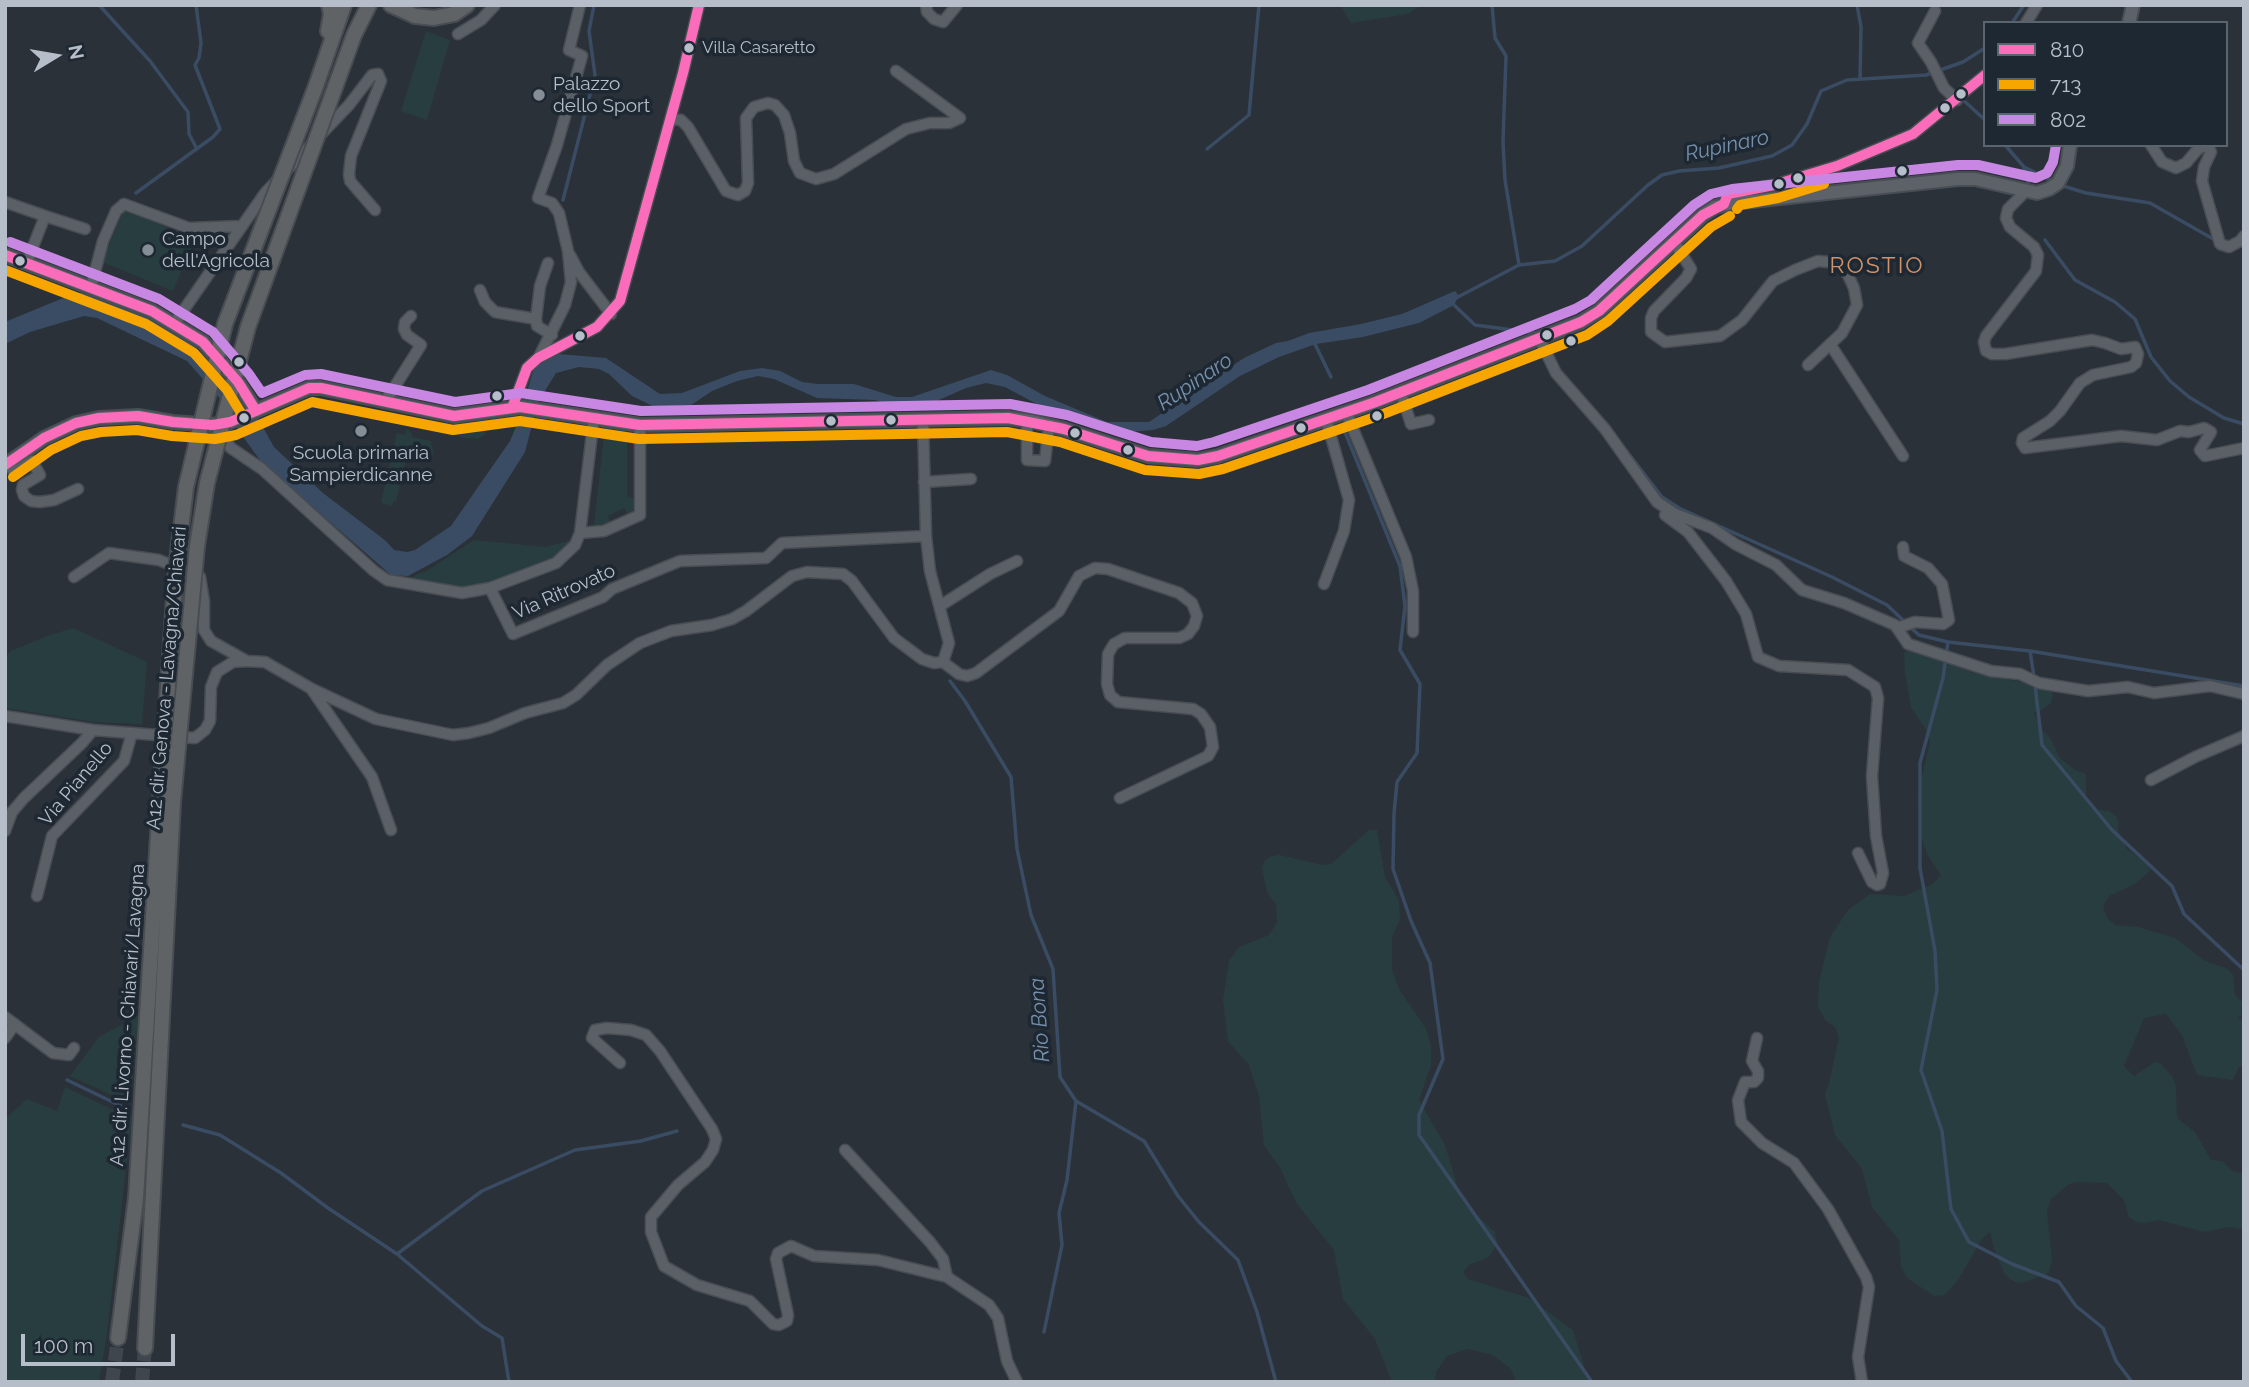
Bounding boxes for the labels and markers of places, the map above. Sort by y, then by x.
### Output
place label: Villa Casaretto [702,38,815,58]
marker: Villa Casaretto [682,41,696,55]
place label: Palazzo dello Sport [553,73,650,117]
marker: Palazzo dello Sport [531,87,547,103]
unlabelled marker [1954,87,1968,101]
unlabelled marker [1938,101,1952,115]
unlabelled marker [1895,164,1909,178]
unlabelled marker [1791,171,1805,185]
unlabelled marker [1772,177,1786,191]
place label: Campo dell'Agricola [162,228,270,272]
marker: Campo dell'Agricola [140,242,156,258]
unlabelled marker [13,254,27,268]
unlabelled marker [1540,328,1554,342]
unlabelled marker [573,329,587,343]
unlabelled marker [1564,334,1578,348]
unlabelled marker [232,355,246,369]
unlabelled marker [490,389,504,403]
unlabelled marker [1370,409,1384,423]
unlabelled marker [237,411,251,425]
unlabelled marker [884,413,898,427]
unlabelled marker [824,414,838,428]
unlabelled marker [1294,421,1308,435]
marker: Scuola primaria Sampierdicanne [353,423,369,439]
unlabelled marker [1068,426,1082,440]
place label: Scuola primaria Sampierdicanne [290,442,432,486]
unlabelled marker [1121,443,1135,457]

